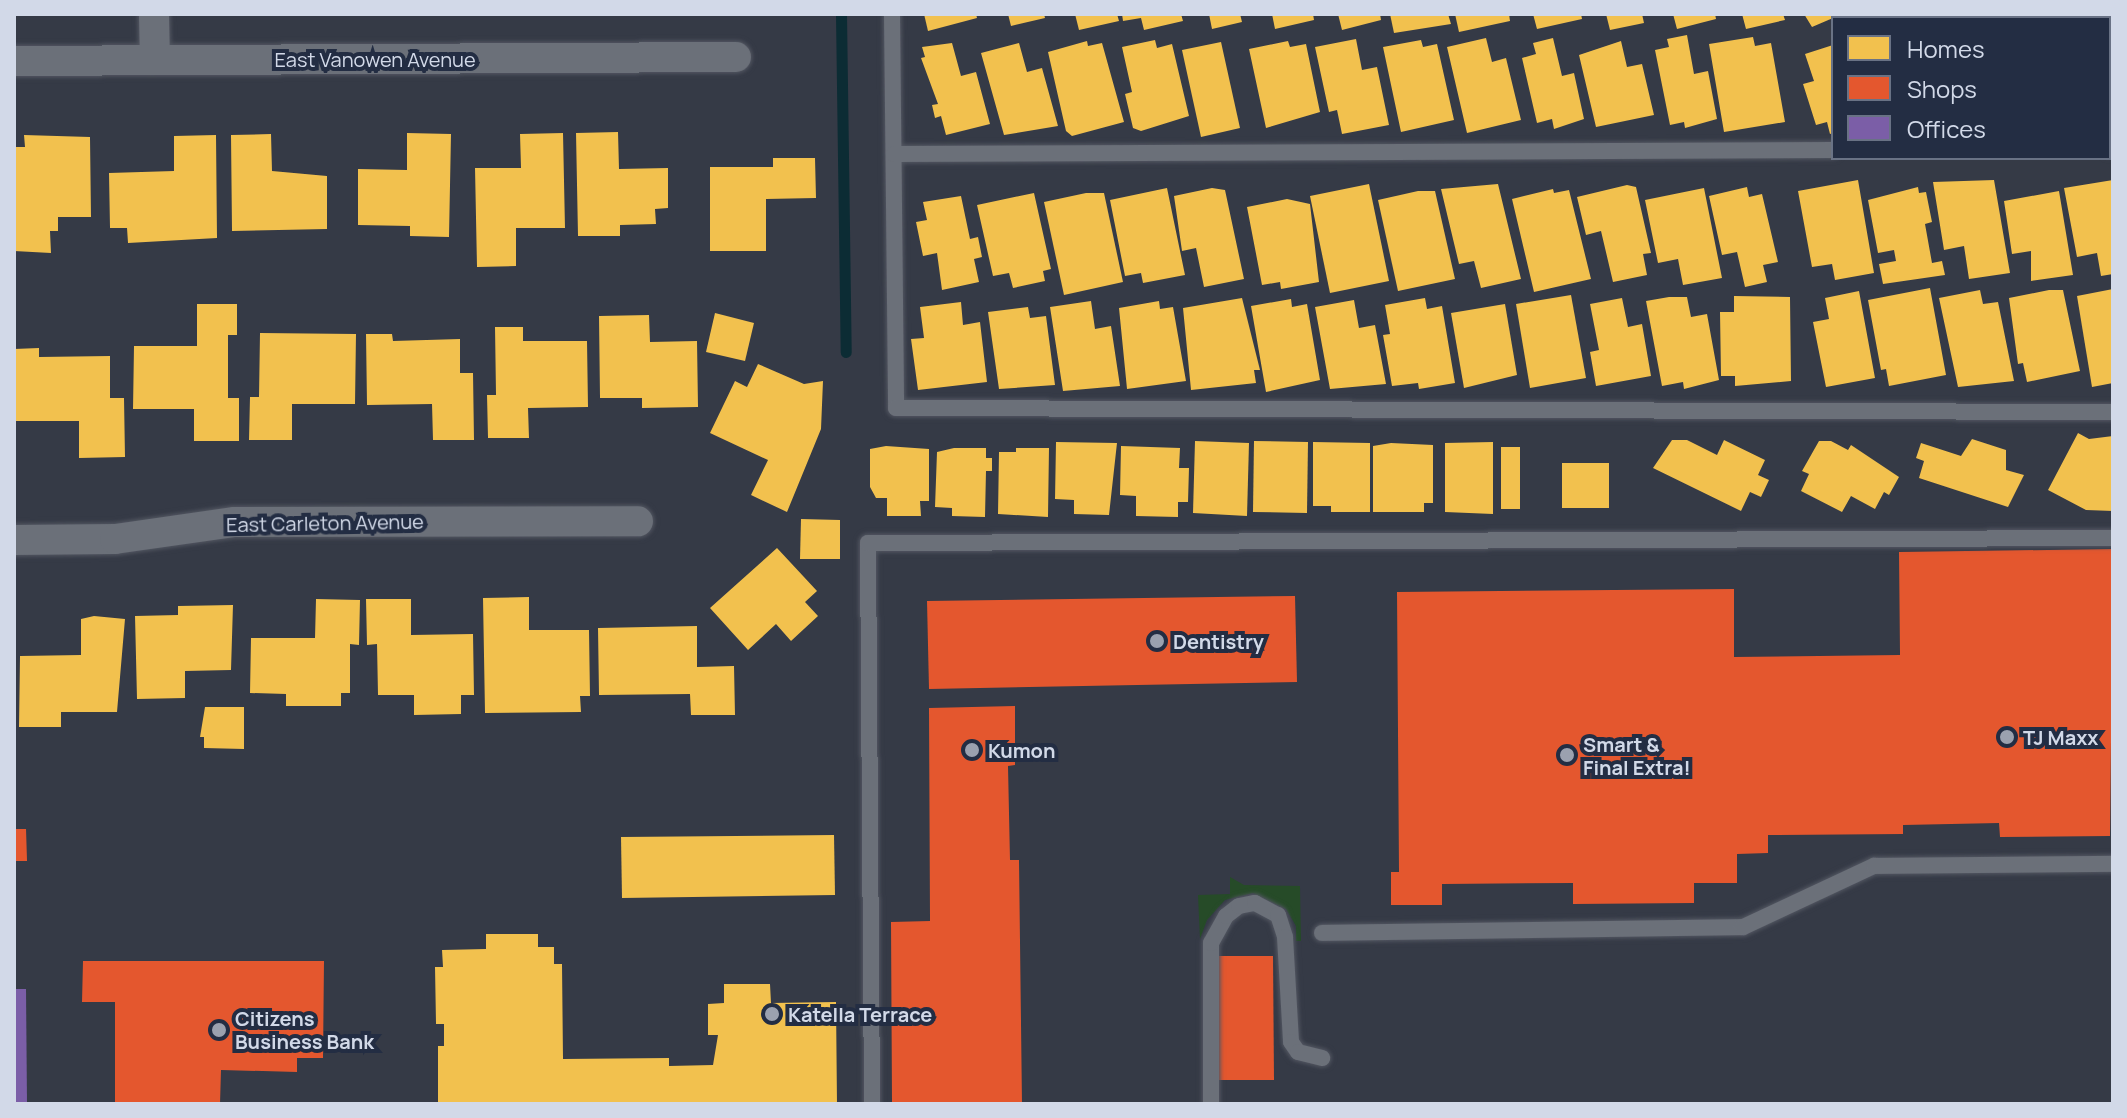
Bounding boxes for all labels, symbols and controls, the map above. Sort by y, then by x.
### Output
legend [1831,16,2111,160]
text: Homes [1907,32,1985,65]
street label: East Vanowen Avenue [274,47,476,71]
text: Shops [1907,72,1977,105]
text: Offices [1907,112,1986,145]
street label: East Carleton Avenue [226,509,424,537]
place label: Dentistry [1173,629,1264,653]
marker: Dentistry [1148,632,1166,650]
place label: TJ Maxx [2023,725,2098,749]
marker: TJ Maxx [1998,728,2016,746]
place label: Smart & Final Extra! [1583,732,1691,779]
place label: Kumon [988,738,1055,762]
marker: Kumon [963,741,981,759]
marker: Smart & Final Extra! [1558,746,1576,764]
place label: Katella Terrace [788,1002,932,1026]
marker: Katella Terrace [763,1005,781,1023]
place label: Citizens Business Bank [235,1006,374,1053]
marker: Citizens Business Bank [210,1021,228,1039]

